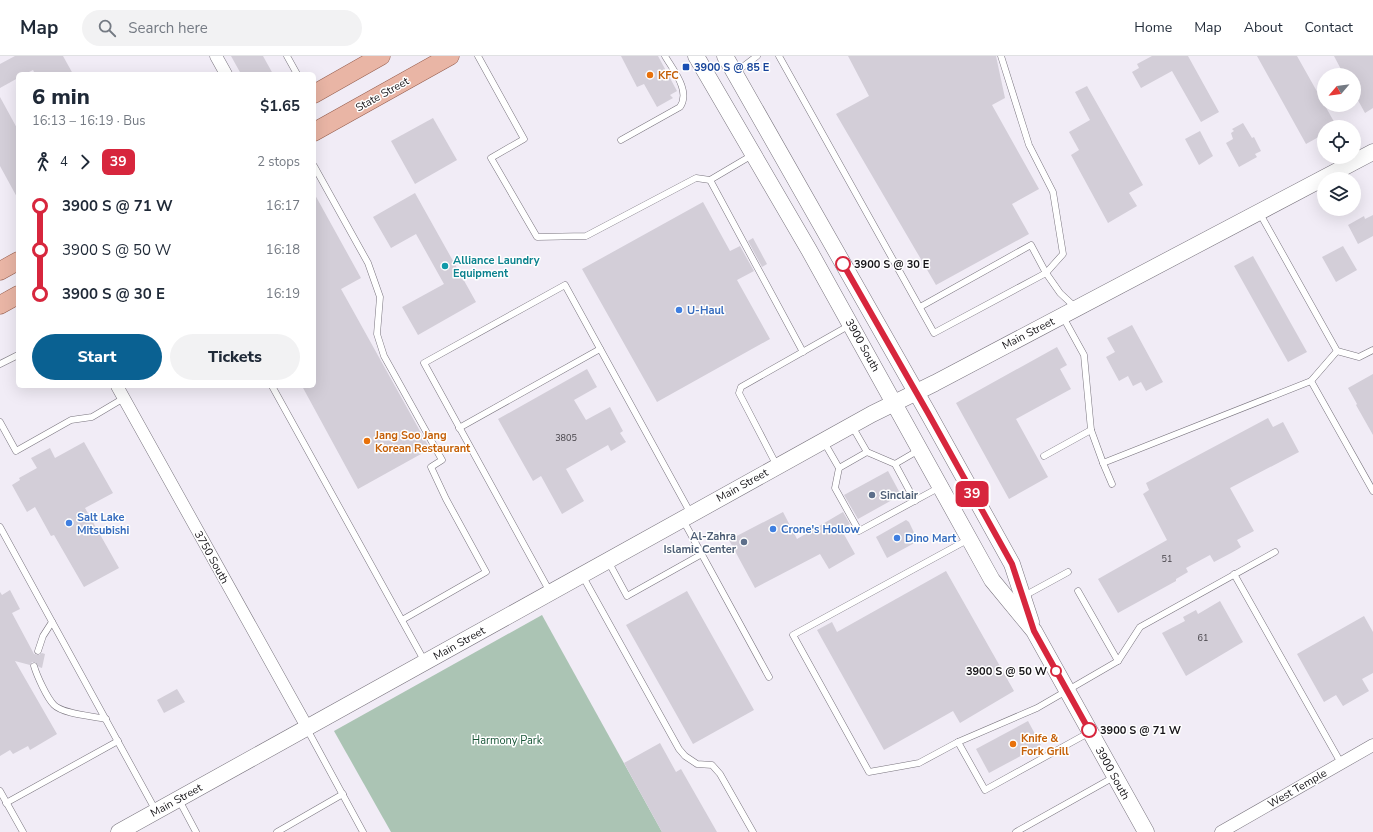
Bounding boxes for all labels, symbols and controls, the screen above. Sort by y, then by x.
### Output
search box [82,10,362,46]
text: Map [20,15,58,41]
icon: search [96,17,118,39]
text: Search here [128,18,208,38]
text: Home [1134,18,1172,37]
text: Map [1194,18,1222,37]
text: About [1244,18,1283,37]
text: Contact [1305,18,1353,37]
place label: 3900 S @ 85 E [694,60,769,75]
marker: 3900 S @ 85 E [681,62,691,72]
place label: KFC [658,68,679,83]
north arrow [1317,68,1361,112]
map controls [1317,68,1361,216]
marker: KFC [645,70,655,80]
street label: State Street [353,74,412,115]
text: 6 min [32,82,90,112]
text: $1.65 [260,96,300,116]
text: 16:13 – 16:19 · Bus [32,112,146,130]
button: locate [1317,120,1361,164]
icon: walk [32,151,54,173]
icon: forward [74,151,96,173]
text: 39 [110,152,127,171]
text: 4 [60,153,68,171]
text: 2 stops [257,153,300,171]
button: layers [1317,172,1361,216]
text: 3900 S @ 71 W [62,196,173,216]
text: 16:17 [266,197,300,215]
text: 3900 S @ 50 W [62,240,171,260]
text: 16:18 [266,241,300,259]
place label: Alliance Laundry Equipment [453,253,540,281]
marker: 3900 S @ 30 E [835,256,851,272]
place label: 3900 S @ 30 E [854,257,929,272]
marker: Alliance Laundry Equipment [440,261,450,271]
text: 3900 S @ 30 E [62,284,165,304]
text: 16:19 [266,285,300,303]
place label: U-Haul [687,303,725,318]
marker: U-Haul [674,305,684,315]
street label: Main Street [999,314,1057,353]
street label: 3900 South [842,316,883,374]
button: Start [32,334,162,380]
button: Tickets [170,334,300,380]
place label: Jang Soo Jang Korean Restaurant [374,428,471,456]
house number: 3805 [555,432,577,444]
marker: Jang Soo Jang Korean Restaurant [362,436,372,446]
street label: Main Street [714,465,771,506]
line badge: 39 [954,481,990,507]
text: 39 [964,484,980,503]
place label: Sinclair [880,488,919,503]
marker: Sinclair [867,490,877,500]
place label: Salt Lake Mitsubishi [77,510,130,538]
marker: Salt Lake Mitsubishi [64,518,74,528]
place label: Crone's Hollow [781,522,860,537]
marker: Crone's Hollow [768,524,778,534]
street label: 3750 South [191,528,232,586]
place label: Al-Zahra Islamic Center [663,529,737,557]
place label: Dino Mart [905,531,957,546]
marker: Dino Mart [892,533,902,543]
marker: Al-Zahra Islamic Center [739,537,749,547]
house number: 51 [1162,553,1172,565]
street label: Main Street [431,623,488,664]
house number: 61 [1198,632,1208,644]
place label: 3900 S @ 50 W [966,664,1048,679]
marker: 3900 S @ 50 W [1050,665,1062,677]
marker: 3900 S @ 71 W [1081,722,1097,738]
place label: 3900 S @ 71 W [1100,723,1182,738]
place label: Knife & Fork Grill [1021,731,1069,759]
park label: Harmony Park [472,733,543,748]
marker: Knife & Fork Grill [1008,739,1018,749]
street label: 3900 South [1092,744,1133,802]
street label: West Temple [1265,765,1330,811]
street label: Main Street [148,780,205,821]

